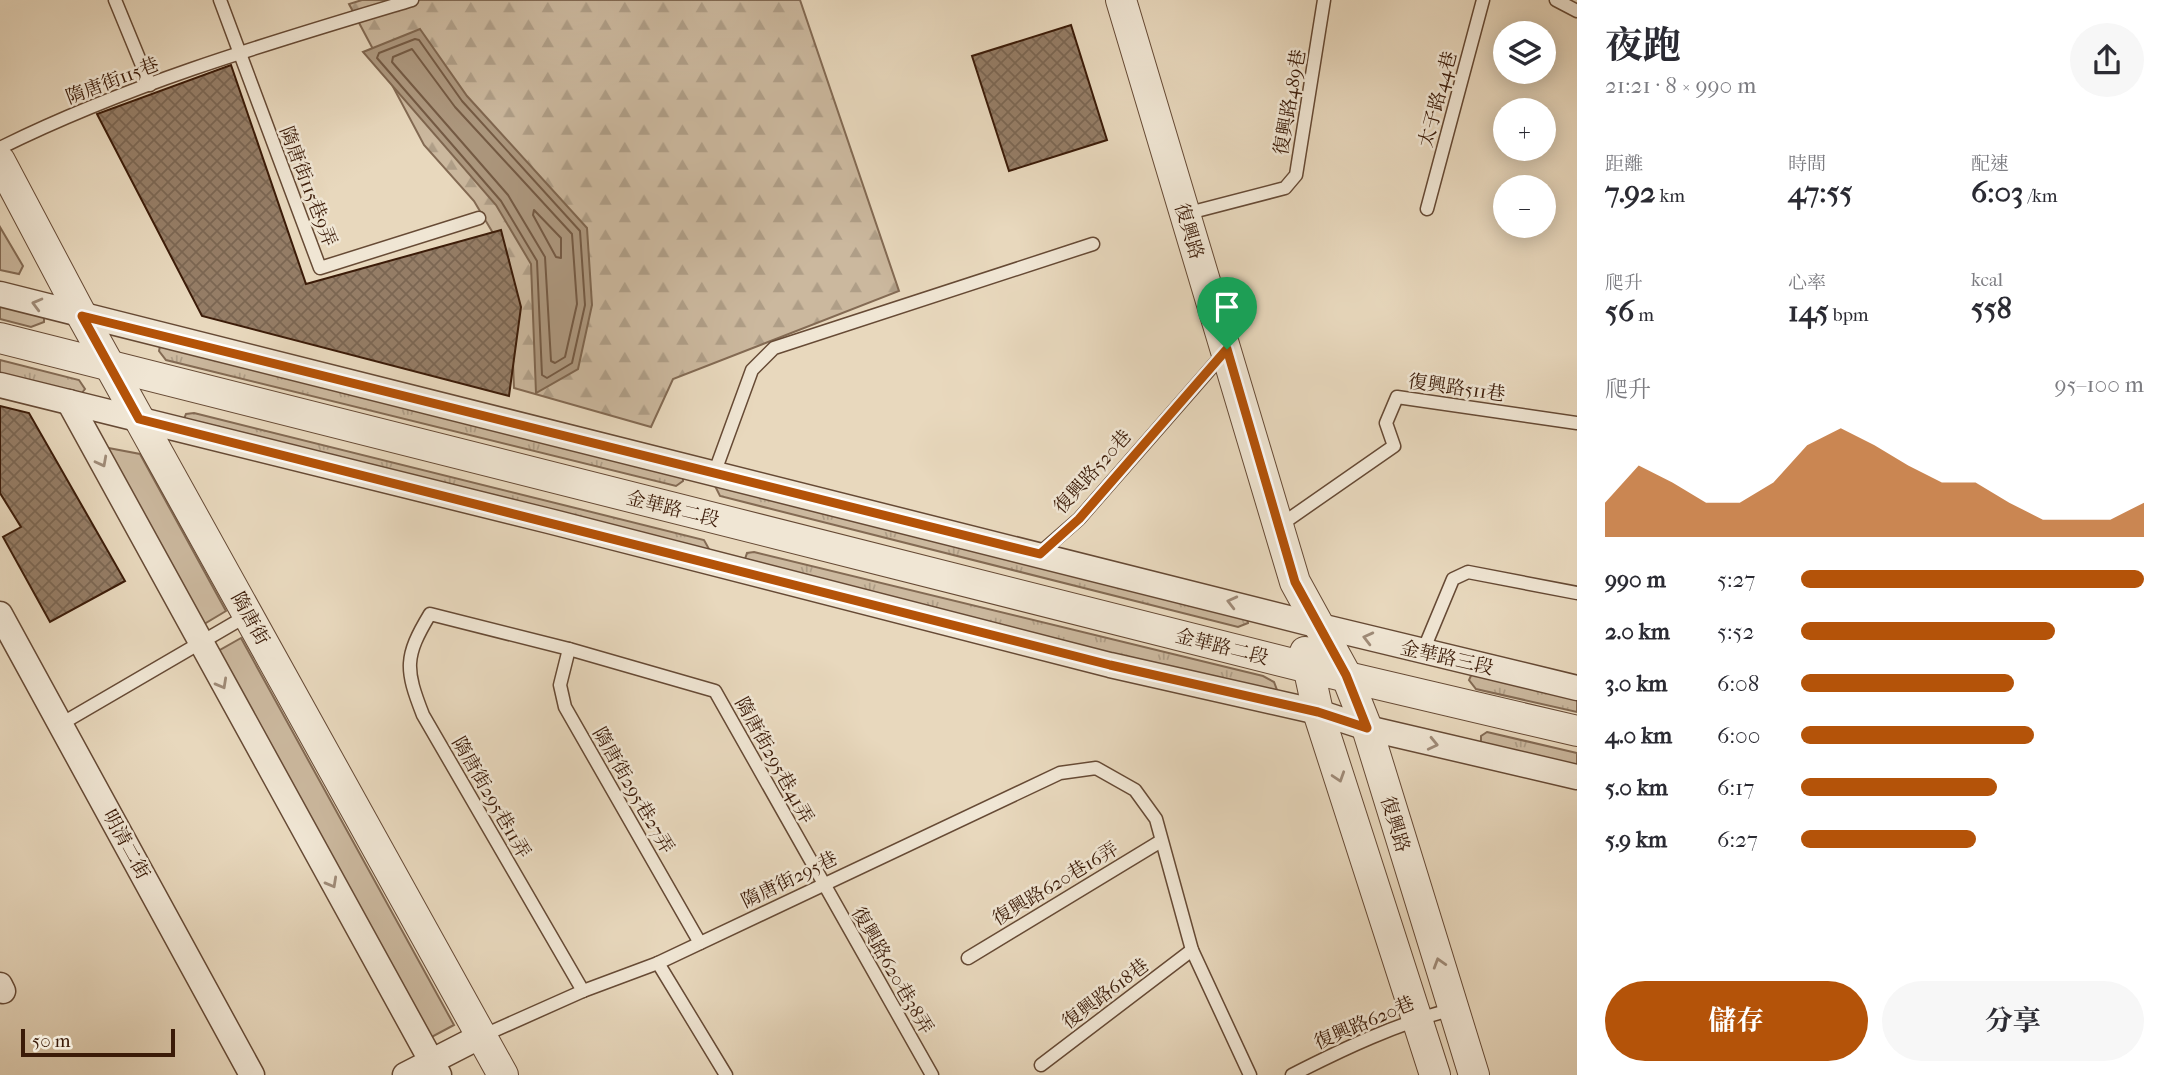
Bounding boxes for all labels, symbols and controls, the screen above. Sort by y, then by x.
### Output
map controls [1493,21,1556,238]
button: layers [1493,21,1556,84]
text: 夜跑 [1605,23,1681,68]
button: share [2070,23,2144,97]
street label: 復興路489巷 [1270,48,1310,157]
street label: 太子路44巷 [1415,49,1461,150]
street label: 隋唐街115巷 [63,53,162,109]
text: 21:21 · 8 × 990 m [1605,72,1756,99]
button: + [1493,98,1556,161]
street label: 隋唐街115巷9弄 [275,123,341,249]
text: 距離 [1605,153,1643,175]
text: 時間 [1788,153,1826,175]
text: 配速 [1971,153,2009,175]
button: − [1493,175,1556,238]
text: 7.92 [1605,175,1656,210]
text: 47:55 [1788,175,1852,210]
text: 6:03 [1971,175,2023,210]
text: km [1656,185,1685,207]
text: /km [2023,185,2058,207]
street label: 復興路 [1170,201,1208,262]
text: kcal [1971,269,2003,291]
text: 爬升 [1605,272,1643,294]
text: 心率 [1788,272,1826,294]
pin [1197,277,1257,349]
icon: arrive [1208,288,1246,326]
text: 558 [1971,291,2012,326]
text: 56 [1605,294,1634,329]
text: 145 [1788,294,1829,329]
one-way arrow [31,297,43,312]
text: m [1634,304,1654,326]
text: bpm [1829,304,1869,326]
street label: 復興路511巷 [1407,370,1507,406]
text: 95–100 m [2054,371,2144,398]
text: 爬升 [1605,376,1651,403]
street label: 復興路520巷 [1050,425,1136,518]
one-way arrow [94,455,107,468]
street label: 金華路二段 [624,487,722,531]
text: 990 m [1605,566,1666,593]
text: 5:27 [1717,566,1755,593]
street label: 隋唐街 [227,588,274,649]
one-way arrow [1226,596,1238,610]
text: 2.0 km [1605,618,1670,645]
text: 5:52 [1717,618,1754,645]
street label: 金華路二段 [1173,625,1271,669]
one-way arrow [1362,632,1374,646]
street label: 金華路三段 [1398,637,1496,679]
text: 3.0 km [1605,670,1667,697]
text: 6:08 [1717,670,1759,697]
one-way arrow [214,677,227,689]
street label: 隋唐街295巷41弄 [730,694,818,827]
text: 4.0 km [1605,722,1672,749]
text: 6:00 [1717,722,1760,749]
street label: 隋唐街295巷27弄 [588,724,678,857]
street label: 隋唐街295巷11弄 [447,733,535,862]
one-way arrow [1427,735,1439,750]
one-way arrow [1331,770,1346,782]
text: 5.0 km [1605,774,1668,801]
text: 6:17 [1717,774,1754,801]
street label: 復興路 [1376,794,1414,855]
street label: 明清二街 [98,806,154,883]
text: 5.9 km [1605,826,1667,853]
text: 6:27 [1717,826,1758,853]
street label: 復興路620巷16弄 [989,838,1122,930]
street label: 隋唐街295巷 [738,847,841,913]
one-way arrow [324,876,337,888]
street label: 復興路620巷38弄 [847,903,937,1038]
street label: 復興路618巷 [1058,954,1153,1033]
one-way arrow [1433,957,1448,969]
button: 儲存 [1605,981,1868,1061]
button: 分享 [1882,981,2144,1061]
street label: 復興路620巷 [1311,992,1418,1054]
scale bar [21,1026,175,1058]
text: 50 m [32,1030,71,1052]

